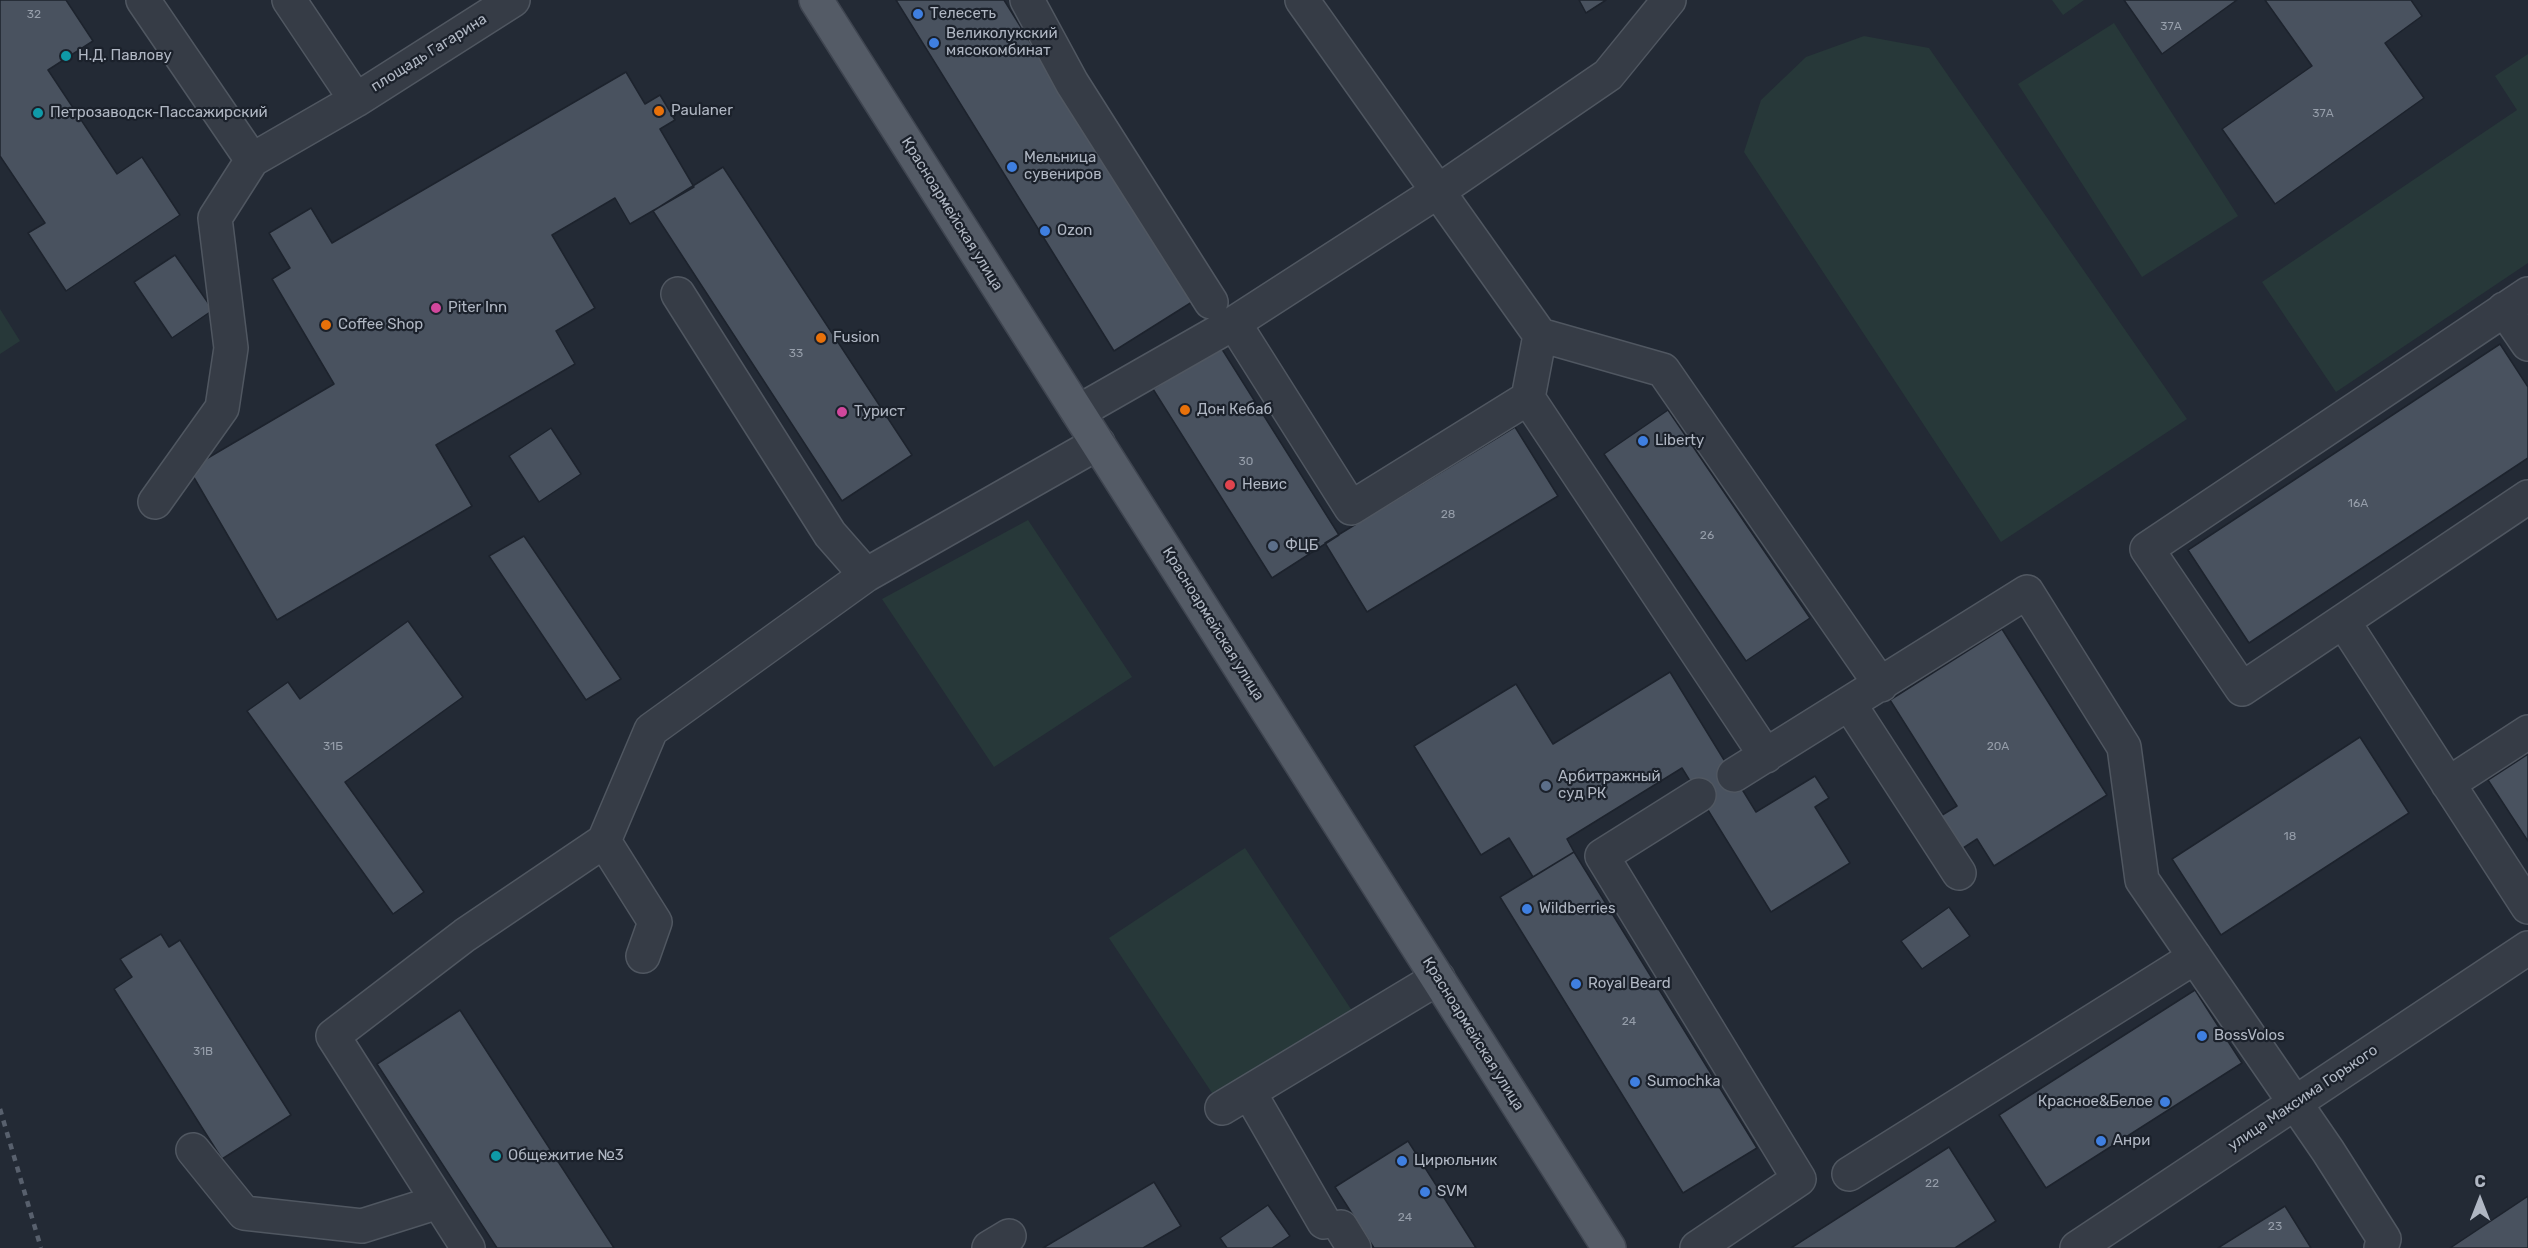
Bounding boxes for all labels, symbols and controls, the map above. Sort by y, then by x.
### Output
place label: Телесеть [930,5,996,23]
marker: Телесеть [911,7,925,21]
house number: 32 [27,8,41,22]
street label: площадь Гагарина [368,10,490,96]
house number: 37А [2160,20,2182,34]
place label: Великолукский мясокомбинат [946,25,1058,60]
marker: Великолукский мясокомбинат [927,36,941,50]
place label: Н.Д. Павлову [78,47,172,65]
marker: Н.Д. Павлову [59,49,73,63]
place label: Paulaner [671,102,733,120]
place label: Петрозаводск-Пассажирский [50,104,268,122]
marker: Paulaner [652,104,666,118]
marker: Петрозаводск-Пассажирский [31,106,45,120]
house number: 37А [2312,107,2334,121]
street label: Красноармейская улица [897,134,1007,294]
place label: Мельница сувениров [1024,149,1102,184]
marker: Мельница сувениров [1005,160,1019,174]
place label: Ozon [1057,222,1092,240]
marker: Ozon [1038,224,1052,238]
place label: Piter Inn [448,299,507,317]
marker: Piter Inn [429,301,443,315]
place label: Coffee Shop [338,316,423,334]
marker: Coffee Shop [319,318,333,332]
place label: Fusion [833,329,880,347]
marker: Fusion [814,331,828,345]
house number: 33 [789,347,803,361]
place label: Дон Кебаб [1197,401,1272,419]
place label: Турист [854,403,905,421]
marker: Дон Кебаб [1178,403,1192,417]
marker: Турист [835,405,849,419]
place label: Liberty [1655,432,1704,450]
marker: Liberty [1636,434,1650,448]
house number: 30 [1239,455,1253,469]
place label: Невис [1242,476,1287,494]
marker: Невис [1223,478,1237,492]
house number: 16А [2348,497,2368,511]
house number: 28 [1441,508,1455,522]
house number: 26 [1700,529,1714,543]
place label: ФЦБ [1285,537,1318,555]
marker: ФЦБ [1266,539,1280,553]
street label: Красноармейская улица [1158,544,1268,704]
house number: 31Б [323,740,343,754]
house number: 20А [1987,740,2009,754]
place label: Арбитражный суд РК [1558,768,1661,803]
marker: Арбитражный суд РК [1539,779,1553,793]
house number: 18 [2284,830,2296,844]
place label: Wildberries [1539,900,1616,918]
marker: Wildberries [1520,902,1534,916]
street label: Красноармейская улица [1418,954,1528,1114]
place label: Royal Beard [1588,975,1671,993]
marker: Royal Beard [1569,977,1583,991]
house number: 24 [1622,1015,1636,1029]
place label: BossVolos [2214,1027,2285,1045]
marker: BossVolos [2195,1029,2209,1043]
street label: улица Максима Горького [2225,1041,2381,1155]
house number: 31В [193,1045,213,1059]
place label: Sumochka [1647,1073,1721,1091]
marker: Sumochka [1628,1075,1642,1089]
place label: Красное&Белое [2038,1093,2153,1111]
marker: Красное&Белое [2158,1095,2172,1109]
place label: Анри [2113,1132,2150,1150]
marker: Анри [2094,1134,2108,1148]
place label: Общежитие №3 [508,1147,624,1165]
marker: Общежитие №3 [489,1149,503,1163]
place label: Цирюльник [1414,1152,1497,1170]
marker: Цирюльник [1395,1154,1409,1168]
north arrow [2450,1170,2510,1230]
text: С [2474,1172,2486,1191]
house number: 22 [1925,1177,1939,1191]
place label: SVM [1437,1183,1468,1201]
marker: SVM [1418,1185,1432,1199]
house number: 24 [1398,1211,1412,1225]
house number: 23 [2268,1220,2282,1234]

